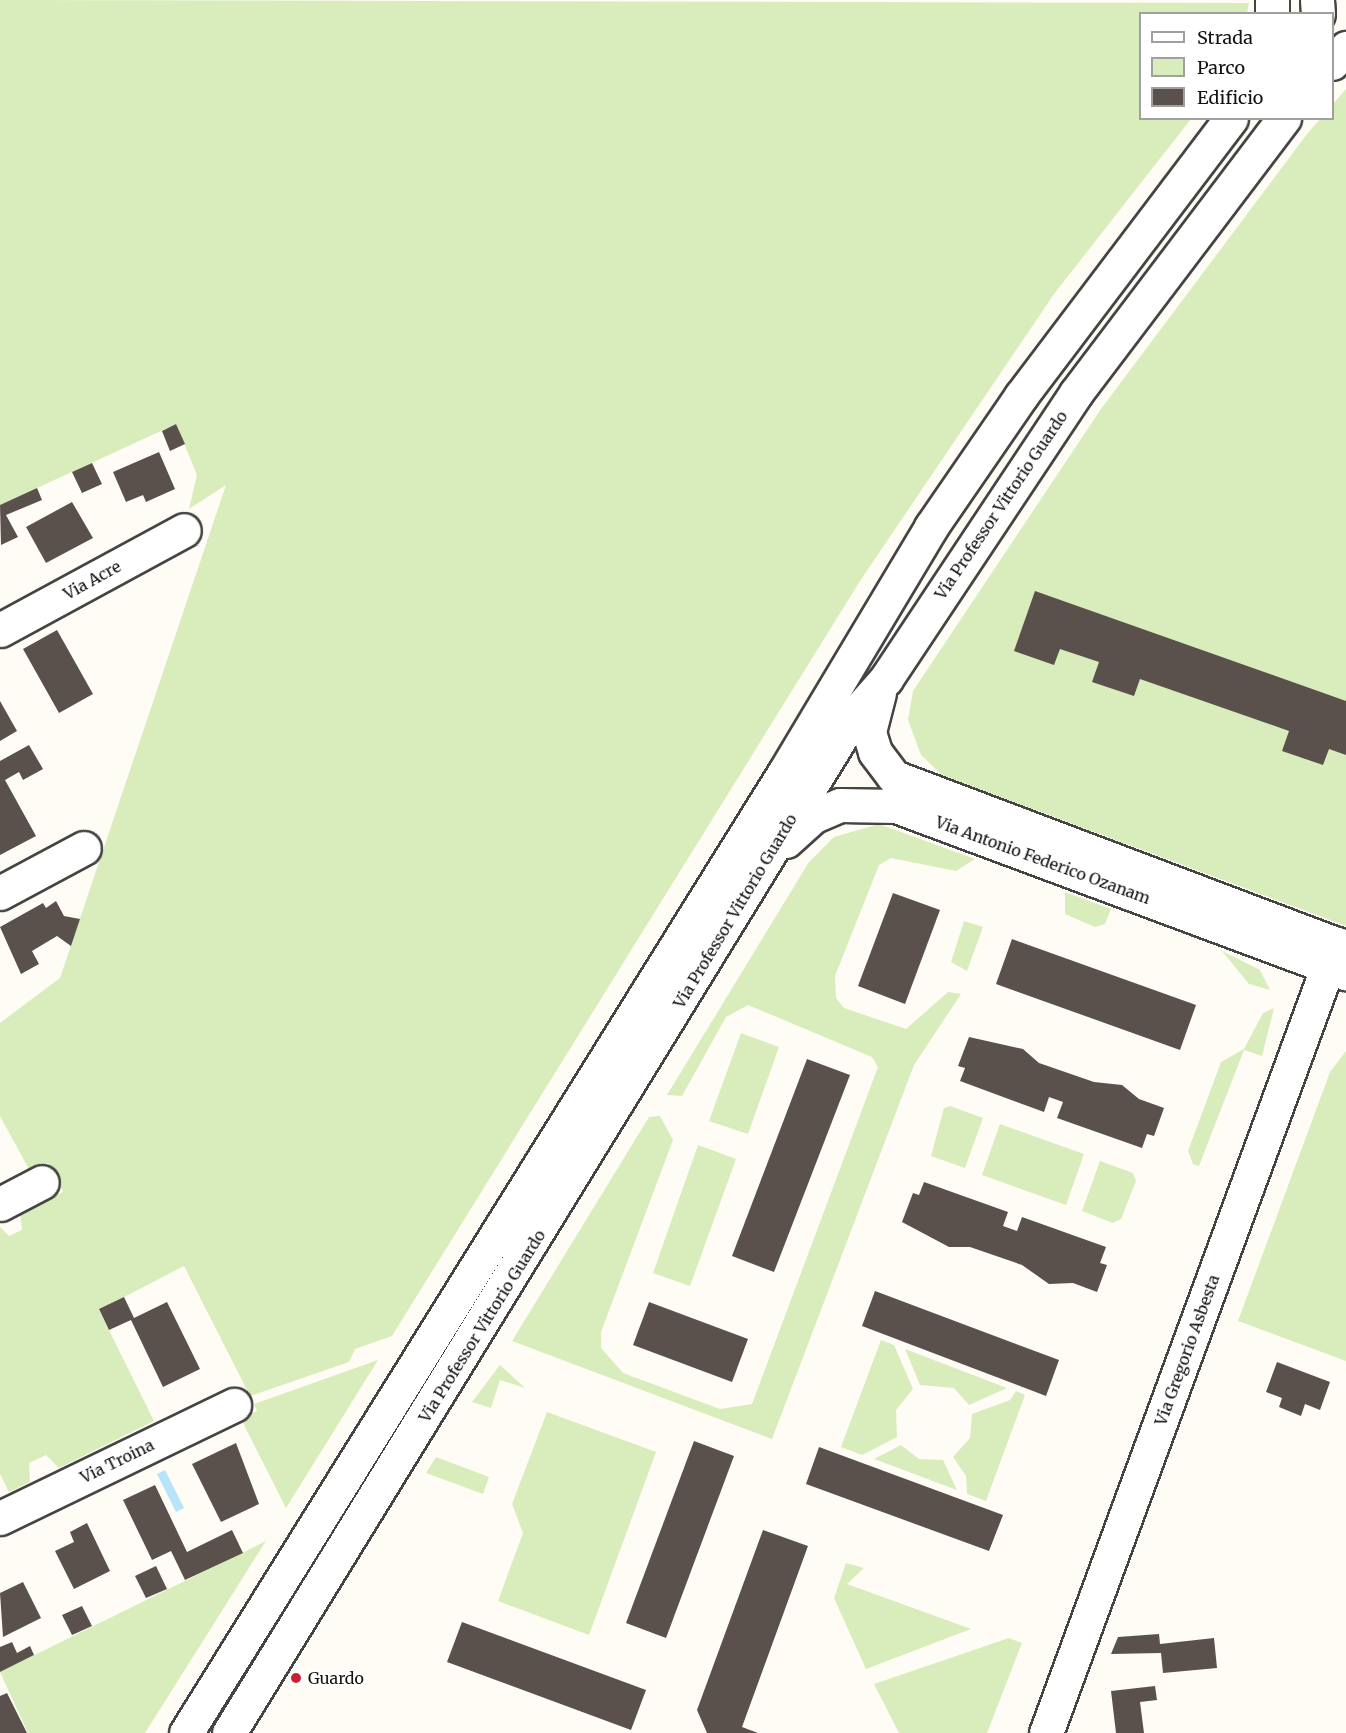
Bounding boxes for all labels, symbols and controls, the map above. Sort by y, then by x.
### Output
legend [1139,12,1334,120]
text: Strada [1197,26,1253,49]
text: Parco [1197,56,1245,79]
text: Edificio [1197,86,1263,109]
street label: Via Professor Vittorio Guardo [931,407,1071,603]
street label: Via Acre [60,556,124,604]
street label: Via Professor Vittorio Guardo [669,810,801,1012]
street label: Via Antonio Federico Ozanam [933,812,1153,908]
street label: Via Professor Vittorio Guardo [415,1226,549,1426]
street label: Via Gregorio Asbesta [1151,1272,1223,1428]
street label: Via Troina [77,1435,157,1487]
place label: Guardo [308,1668,364,1688]
marker: Guardo [289,1671,303,1685]

